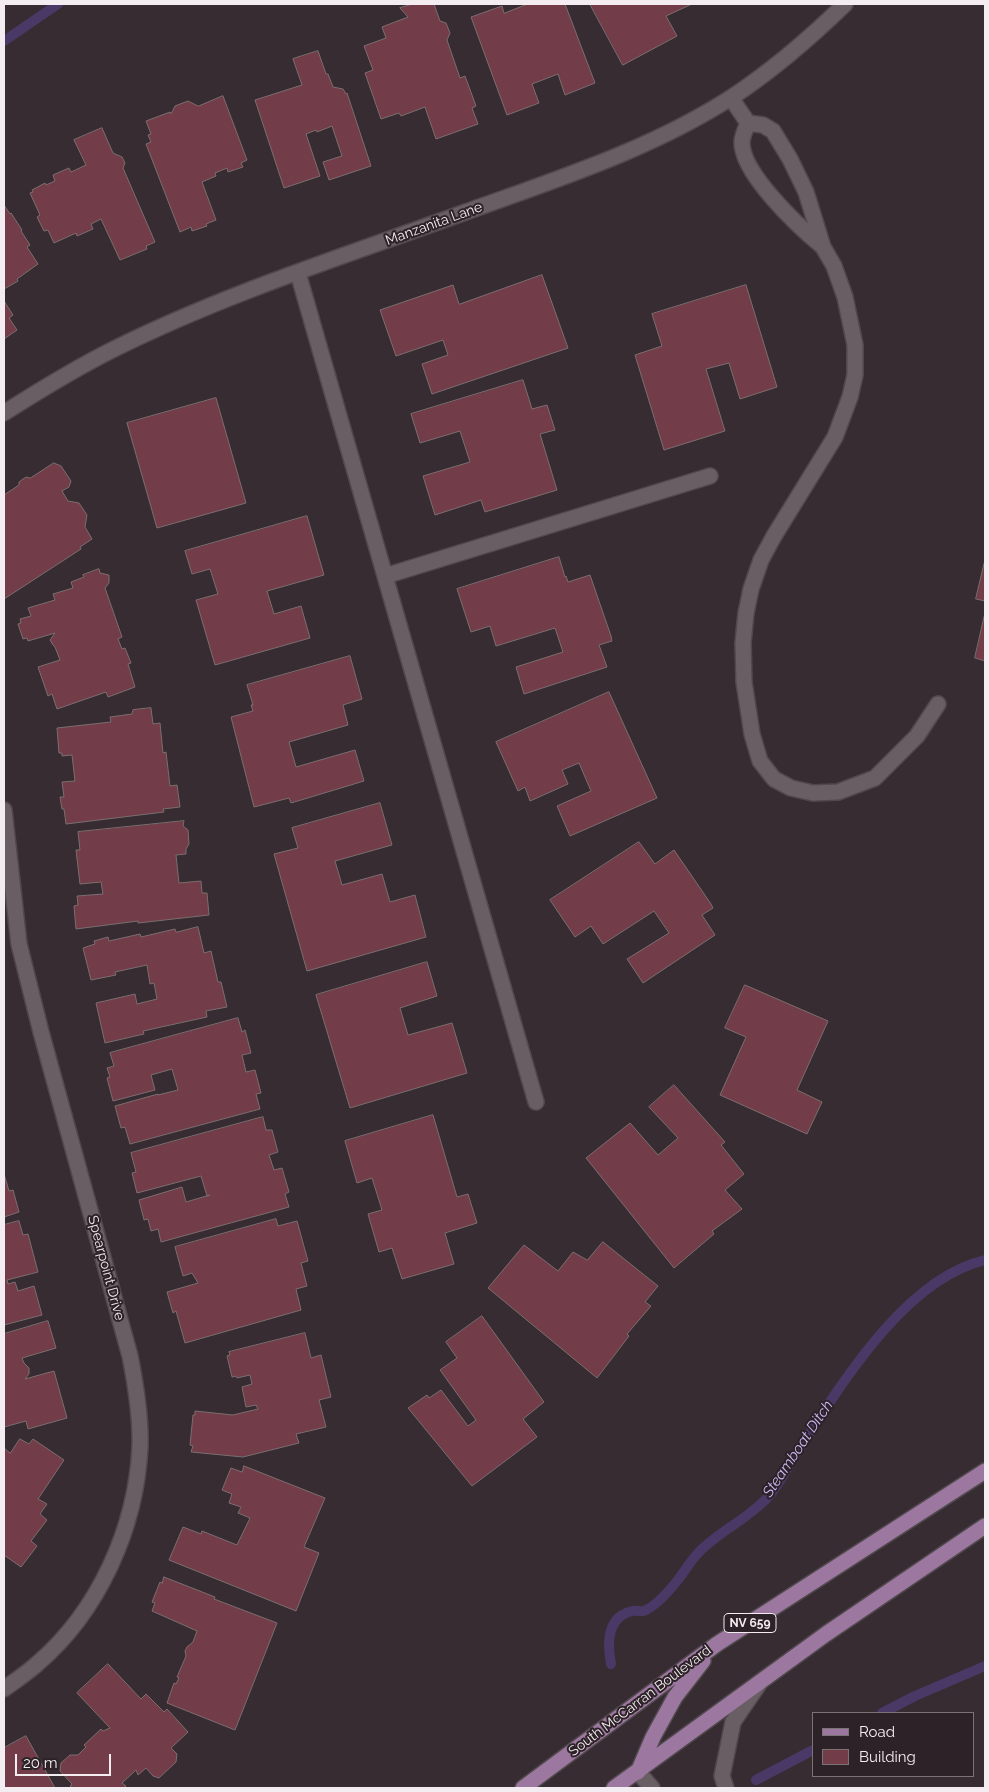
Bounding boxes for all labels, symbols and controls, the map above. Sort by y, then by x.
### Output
street label: Manzanita Lane [383,199,485,249]
street label: Spearpoint Drive [84,1214,128,1322]
water label: Steamboat Ditch [759,1397,837,1501]
road number: NV 659 [724,1614,776,1632]
street label: South McCarran Boulevard [566,1642,714,1760]
legend [812,1712,974,1777]
text: Road [859,1723,895,1741]
scale bar [18,1744,114,1776]
text: Building [859,1748,916,1766]
text: 20 m [23,1754,58,1772]

